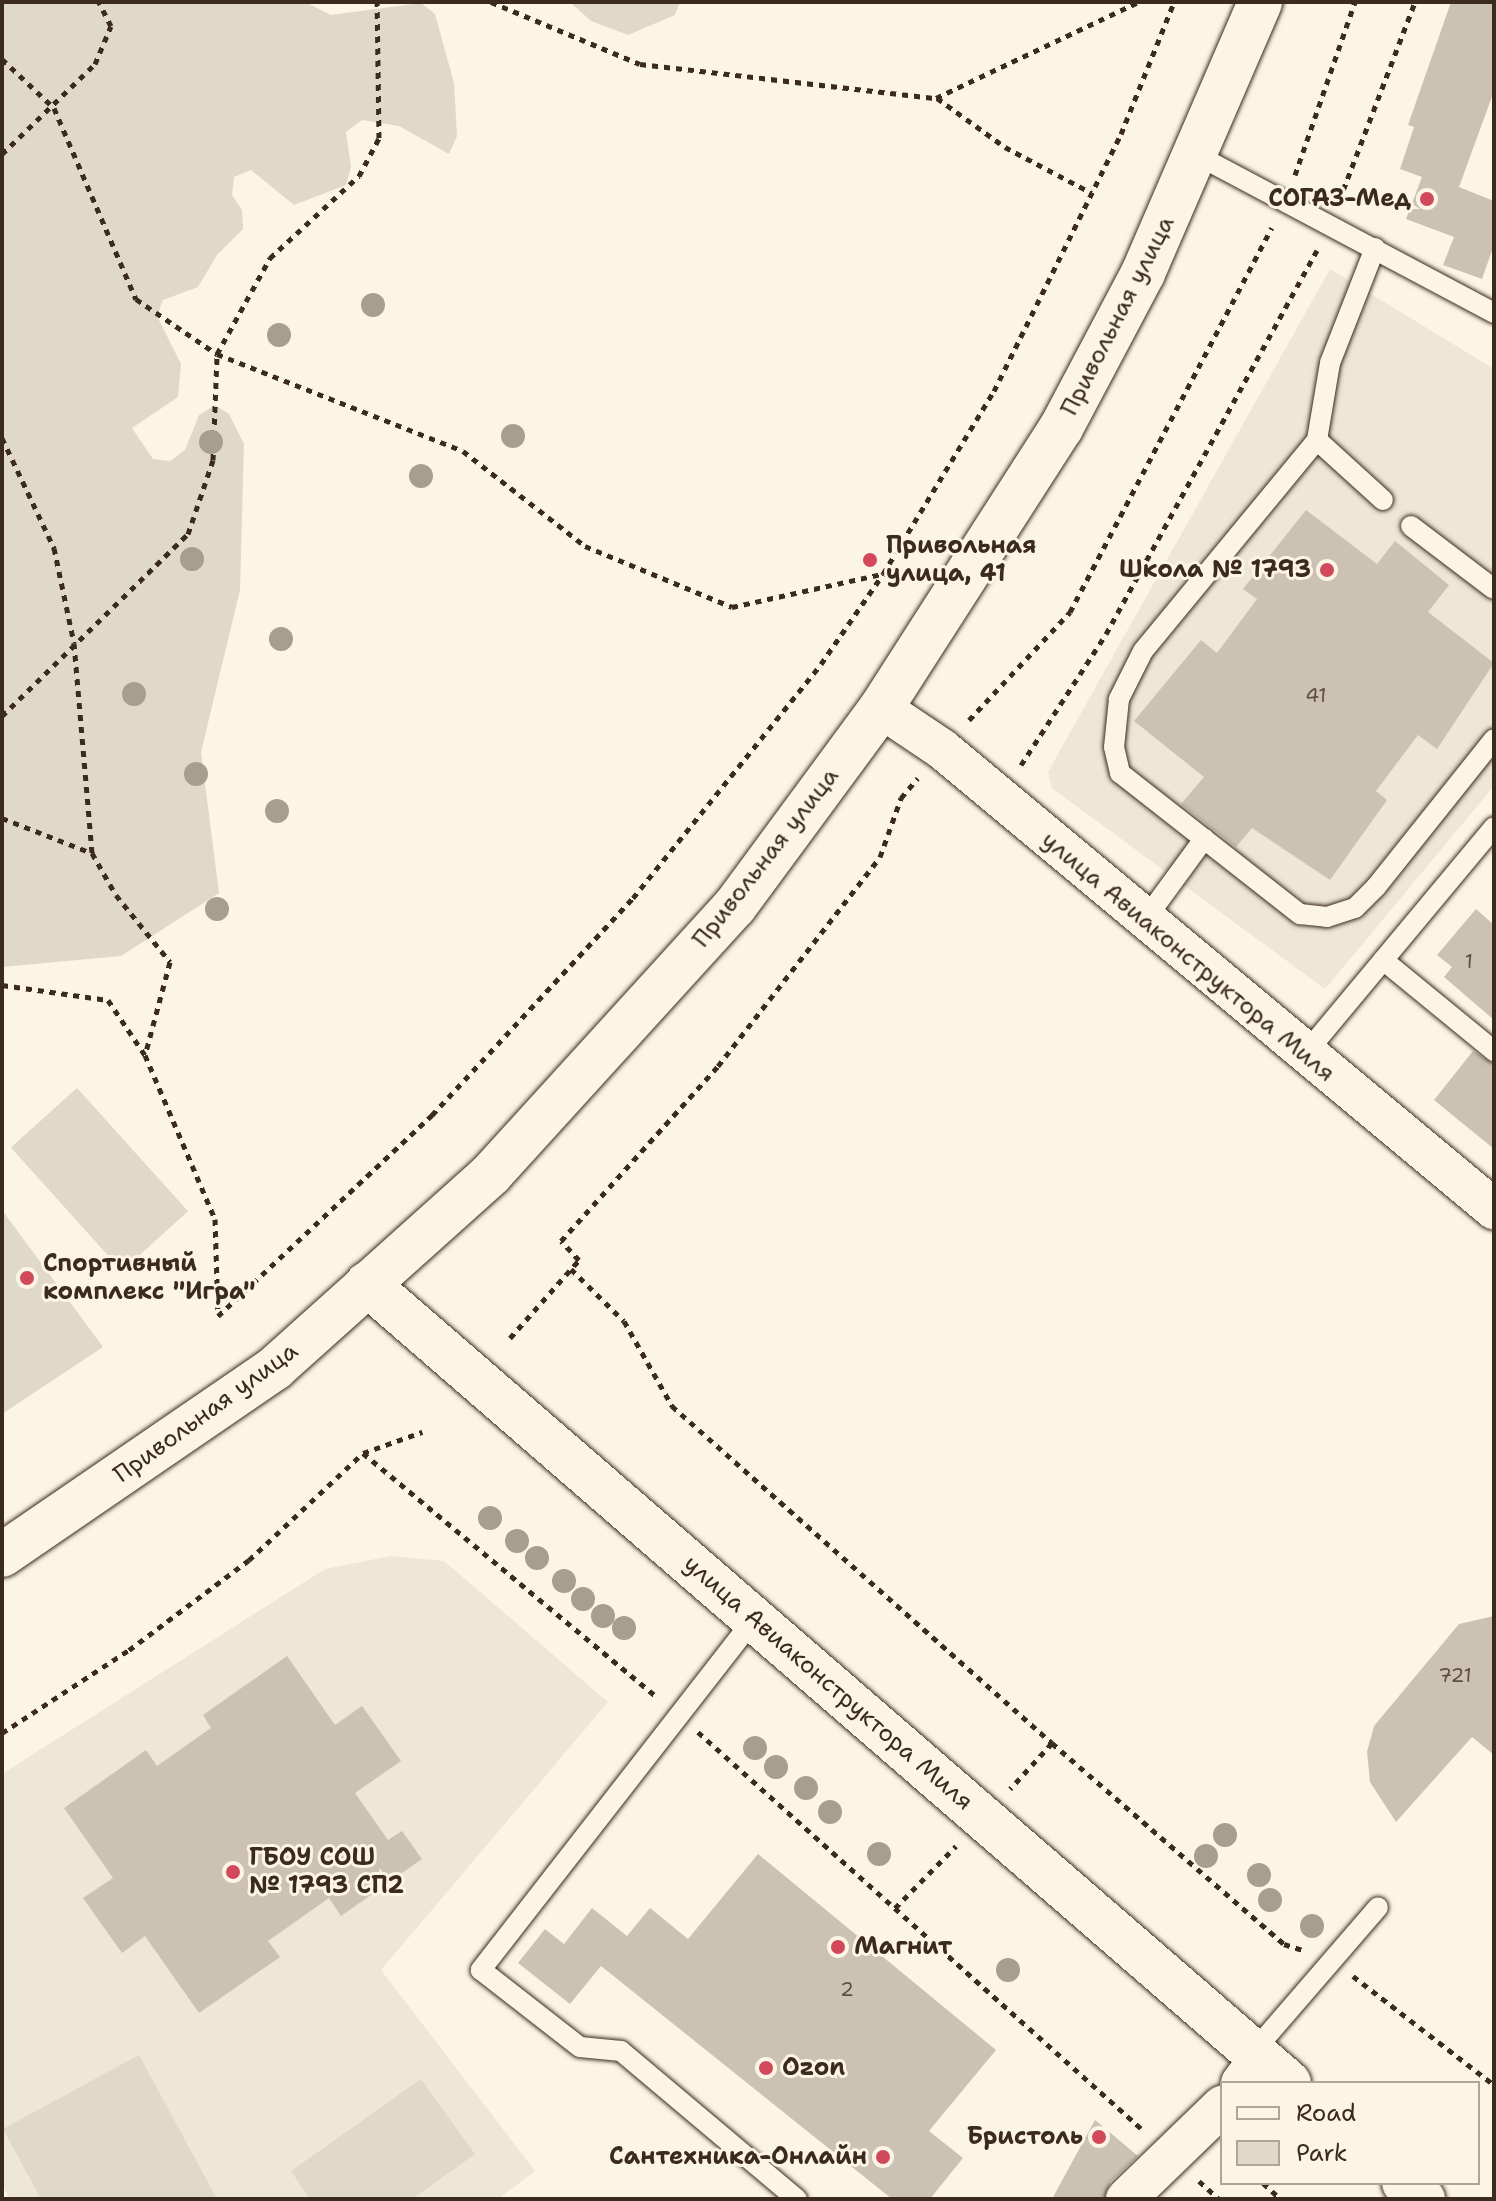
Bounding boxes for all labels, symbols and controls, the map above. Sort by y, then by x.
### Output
place label: СОГАЗ-Мед [1268,185,1411,213]
marker: СОГАЗ-Мед [1418,190,1436,208]
street label: Привольная улица [1055,211,1181,421]
place label: Привольная улица, 41 [886,532,1036,588]
marker: Привольная улица, 41 [861,551,879,569]
place label: Школа № 1793 [1119,556,1311,584]
marker: Школа № 1793 [1318,561,1336,579]
house number: 41 [1305,683,1327,707]
street label: Привольная улица [687,762,845,954]
street label: улица Авиаконструктора Миля [1036,826,1340,1088]
house number: 1 [1465,949,1473,973]
place label: Спортивный комплекс "Игра" [43,1250,256,1306]
marker: Спортивный комплекс "Игра" [18,1269,36,1287]
street label: Привольная улица [108,1337,304,1489]
street label: улица Авиаконструктора Миля [677,1549,979,1817]
house number: 721 [1438,1663,1472,1687]
place label: ГБОУ СОШ № 1793 СП2 [249,1844,404,1900]
marker: ГБОУ СОШ № 1793 СП2 [224,1863,242,1881]
place label: Магнит [854,1933,952,1961]
marker: Магнит [829,1938,847,1956]
house number: 2 [840,1977,854,2001]
place label: Ozon [782,2054,845,2082]
marker: Ozon [757,2059,775,2077]
legend [1220,2081,1480,2185]
text: Road [1296,2097,1356,2129]
place label: Бристоль [967,2123,1083,2151]
marker: Бристоль [1090,2128,1108,2146]
text: Park [1296,2137,1348,2169]
place label: Сантехника-Онлайн [609,2143,867,2171]
marker: Сантехника-Онлайн [874,2148,892,2166]

